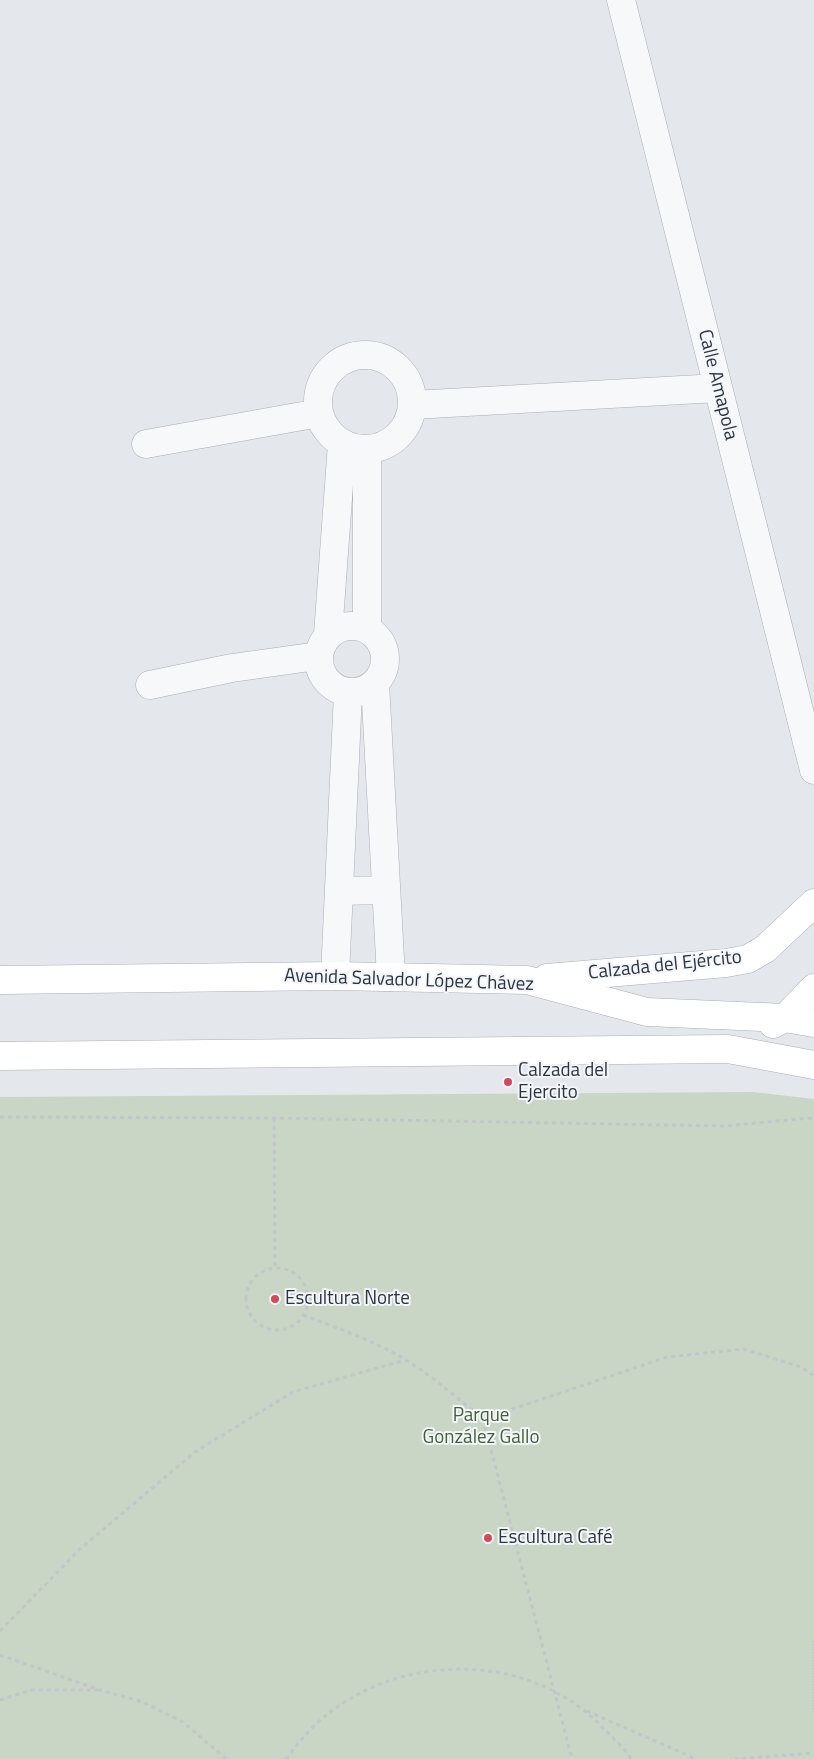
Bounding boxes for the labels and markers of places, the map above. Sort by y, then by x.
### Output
place label: Calzada del Ejercito [518,1060,608,1104]
marker: Calzada del Ejercito [502,1076,514,1088]
place label: Escultura Norte [285,1288,410,1310]
marker: Escultura Norte [269,1293,281,1305]
place label: Escultura Café [498,1527,613,1549]
marker: Escultura Café [482,1532,494,1544]

